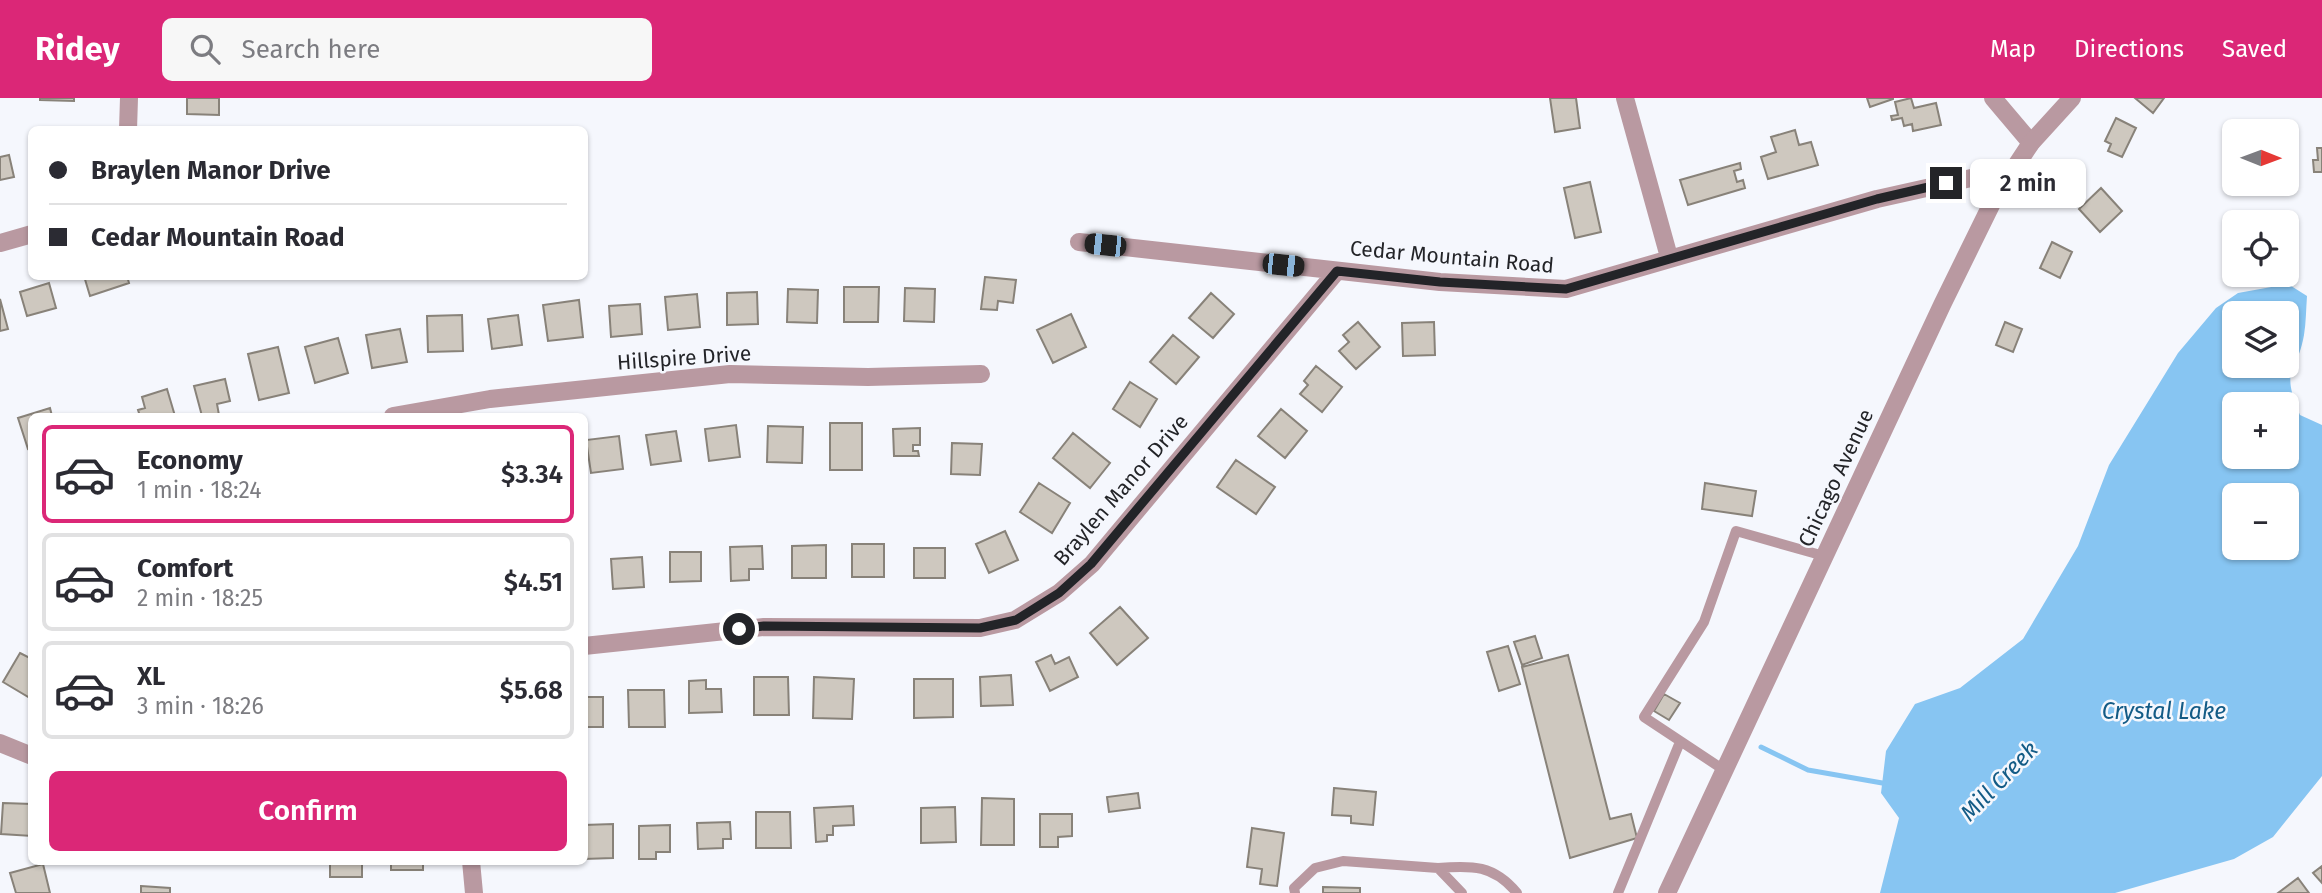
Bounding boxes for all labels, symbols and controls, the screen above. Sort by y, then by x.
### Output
search box [162,18,652,81]
text: Ridey [35,29,120,69]
icon: search [186,30,224,68]
text: Search here [242,34,380,65]
text: Map [1990,35,2036,63]
text: Directions [2074,35,2184,63]
text: Saved [2222,35,2287,63]
north arrow [2222,119,2300,196]
map controls [2222,119,2299,560]
text: Braylen Manor Drive [91,155,331,186]
callout: 2 min [1970,158,2086,208]
route end [1930,167,1962,199]
text: 2 min [2000,169,2056,197]
button: locate [2222,210,2299,287]
text: Cedar Mountain Road [91,222,345,253]
car [1084,232,1127,258]
street label: Cedar Mountain Road [1349,235,1555,279]
car [1262,252,1305,278]
button: layers [2222,301,2299,378]
street label: Hillspire Drive [616,340,752,376]
button: + [2222,392,2299,469]
street label: Chicago Avenue [1793,405,1879,551]
street label: Braylen Manor Drive [1048,409,1194,571]
icon: car [53,443,116,506]
text: Economy [137,445,243,476]
text: $3.34 [501,459,563,490]
text: 1 min · 18:24 [137,476,262,504]
button: − [2222,483,2299,560]
icon: car [53,551,116,614]
text: Comfort [137,553,233,584]
text: $4.51 [504,567,563,598]
text: 2 min · 18:25 [137,584,263,612]
route start [723,613,755,645]
icon: car [53,659,116,722]
text: XL [137,661,165,692]
text: $5.68 [500,675,563,706]
text: 3 min · 18:26 [137,692,264,720]
water label: Crystal Lake [2102,697,2226,725]
water label: Mill Creek [1954,735,2044,827]
button: Confirm [49,771,567,851]

